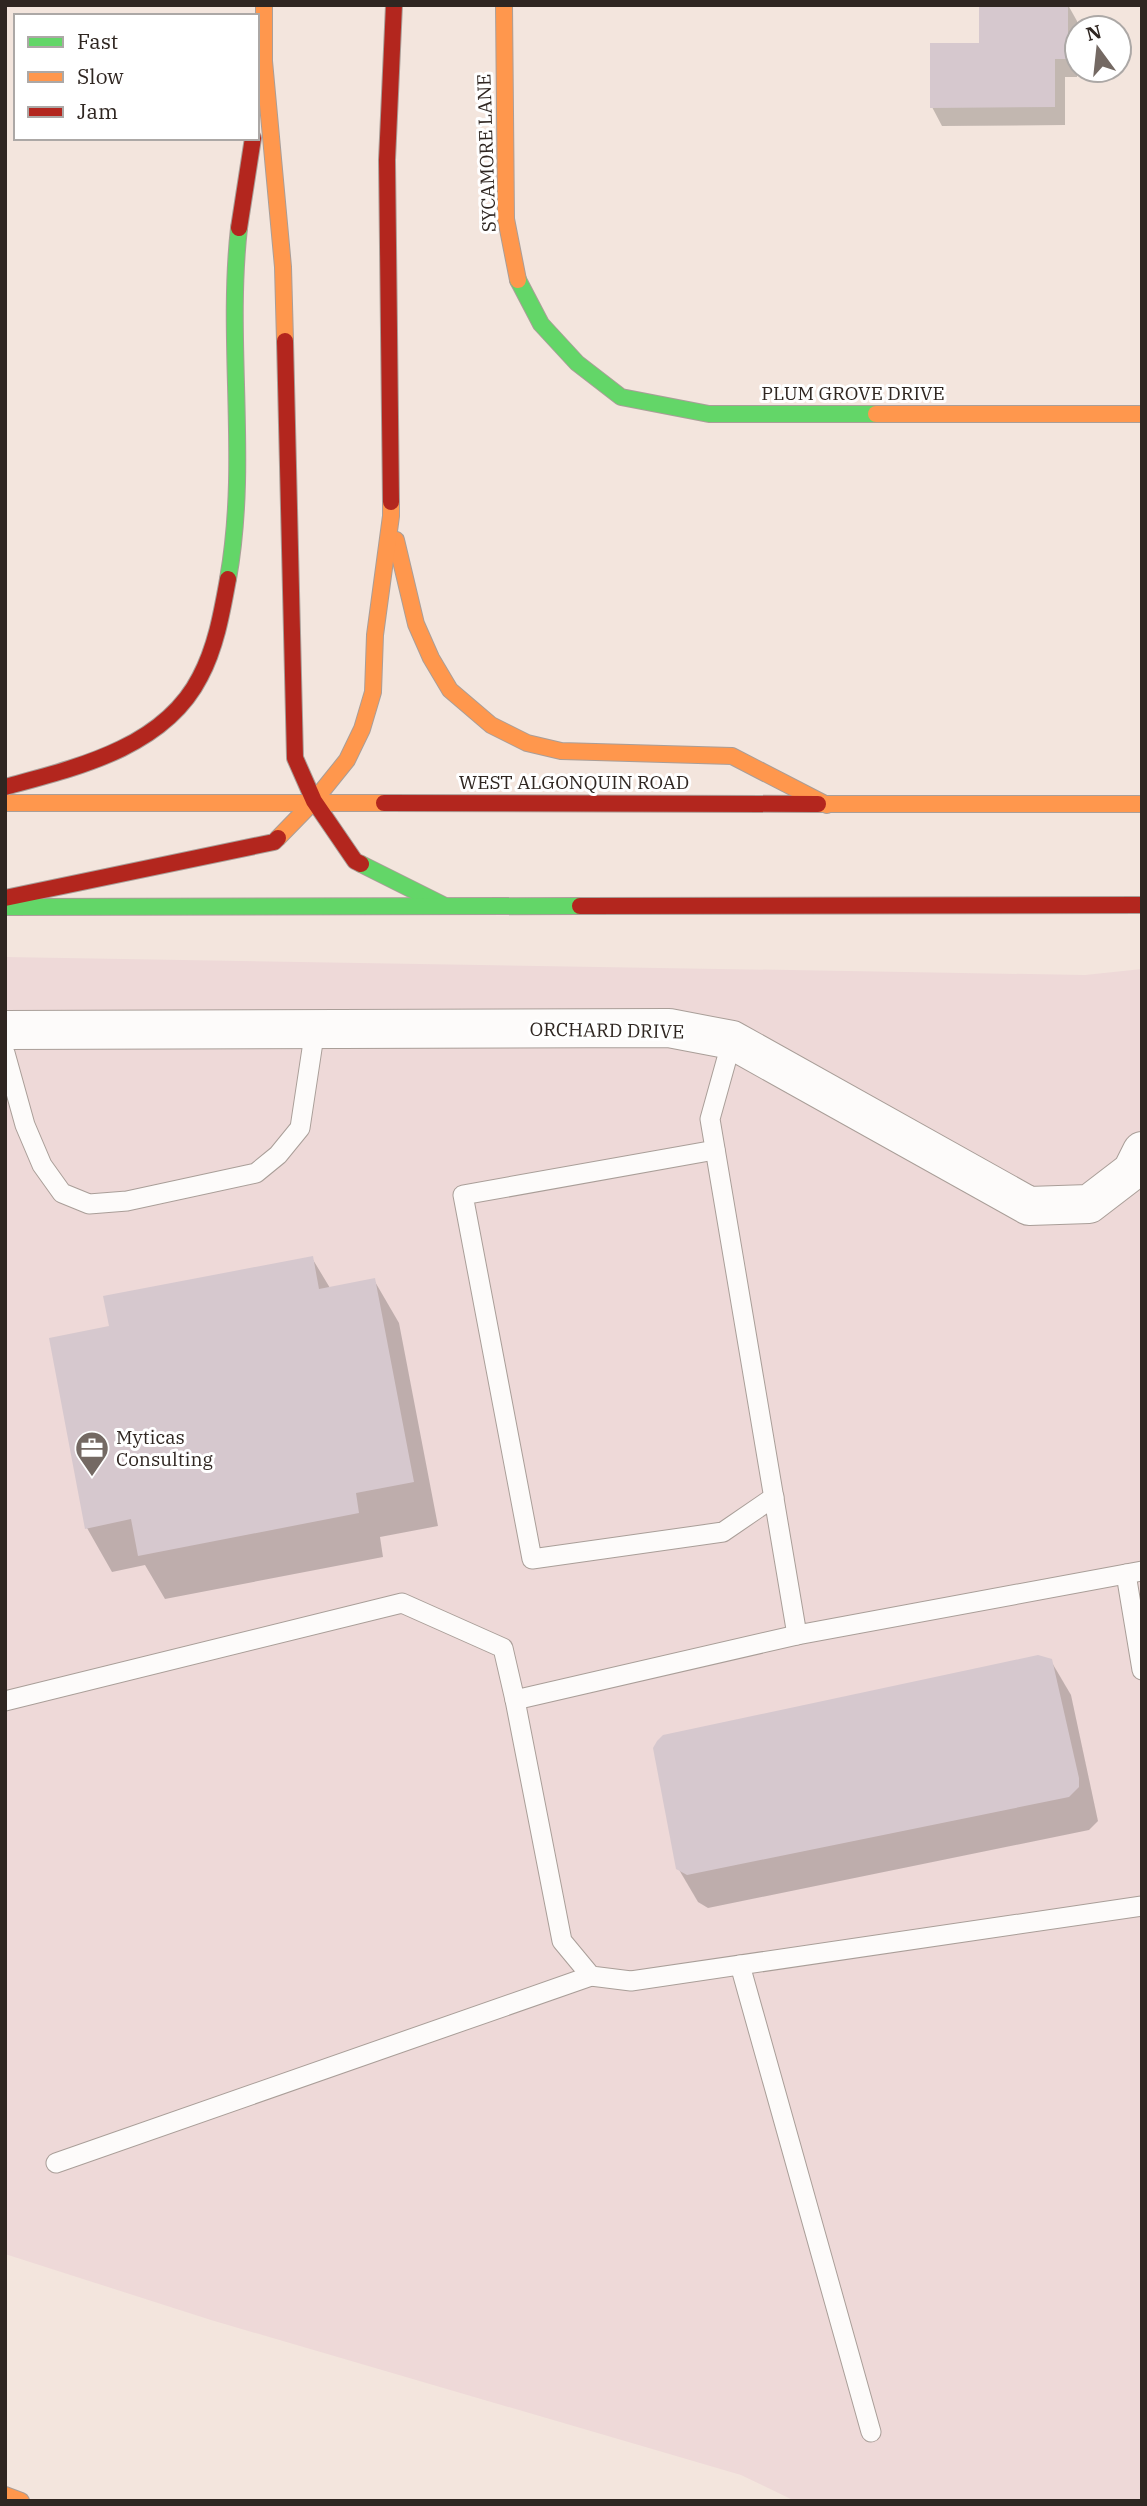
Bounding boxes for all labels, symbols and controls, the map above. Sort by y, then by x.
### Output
legend [14,14,259,140]
north arrow [1063,14,1133,84]
text: N [1083,19,1104,46]
text: Fast [77,27,118,55]
text: Slow [77,62,124,90]
street label: SYCAMORE LANE [471,73,501,233]
text: Jam [77,97,118,125]
street label: PLUM GROVE DRIVE [761,381,945,405]
street label: WEST ALGONQUIN ROAD [459,770,689,794]
street label: ORCHARD DRIVE [529,1017,685,1043]
place label: Myticas Consulting [116,1425,214,1471]
office icon: Myticas Consulting [73,1429,111,1478]

